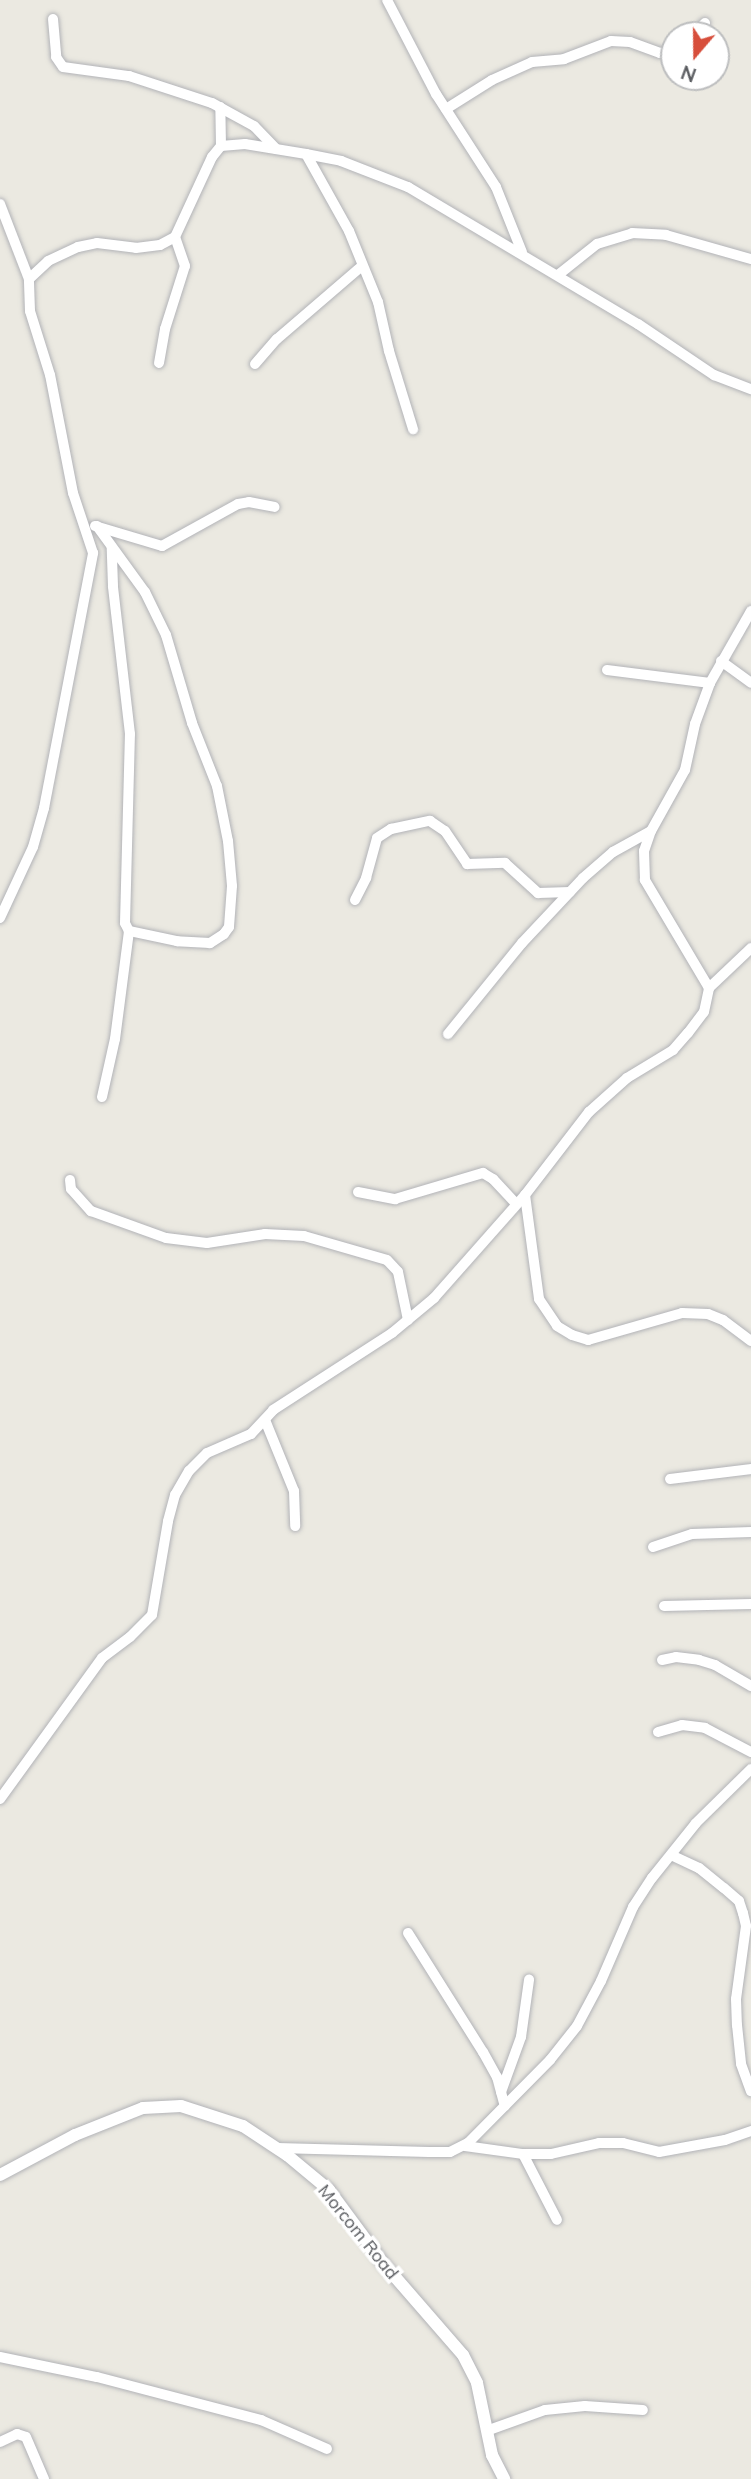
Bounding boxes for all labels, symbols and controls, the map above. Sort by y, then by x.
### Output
north arrow [660,21,730,91]
text: N [678,60,699,88]
street label: Morcom Road [313,2180,403,2284]

